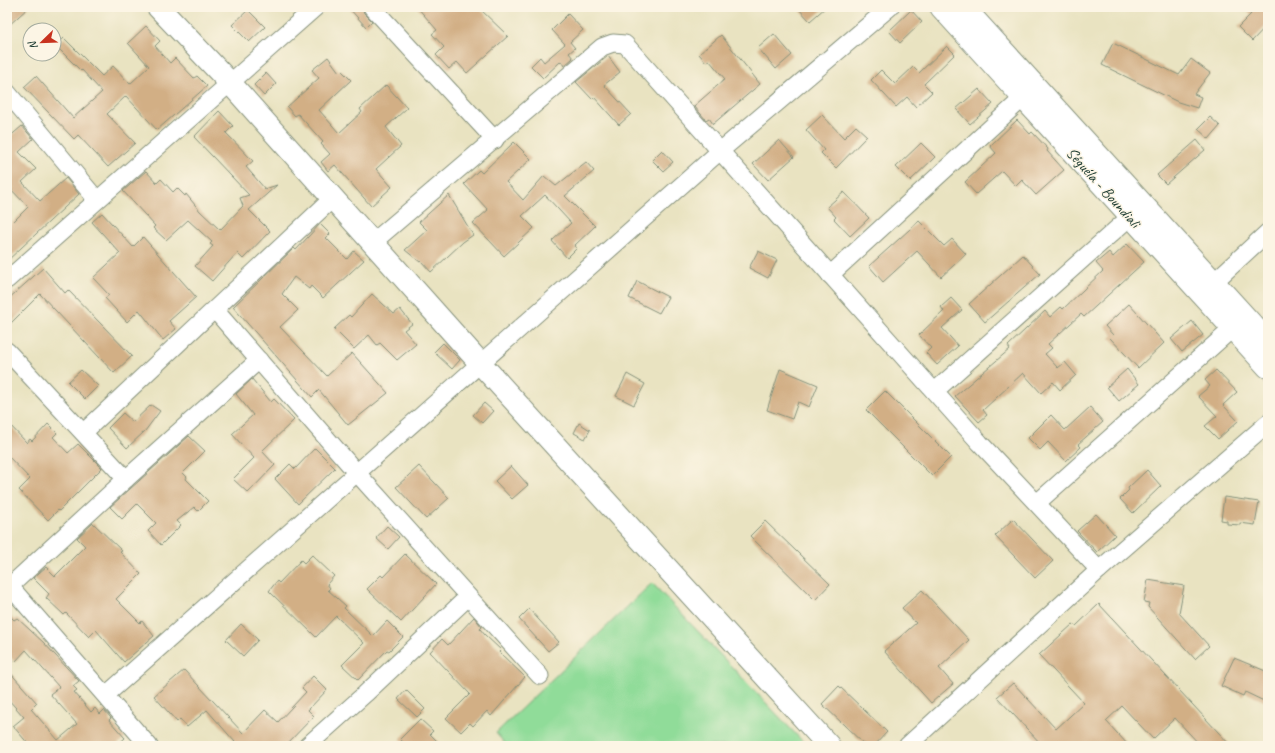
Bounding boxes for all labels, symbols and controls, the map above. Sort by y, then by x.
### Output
north arrow [22,22,62,62]
text: N [24,38,41,52]
street label: Séguéla - Boundiali [1062,143,1146,234]

